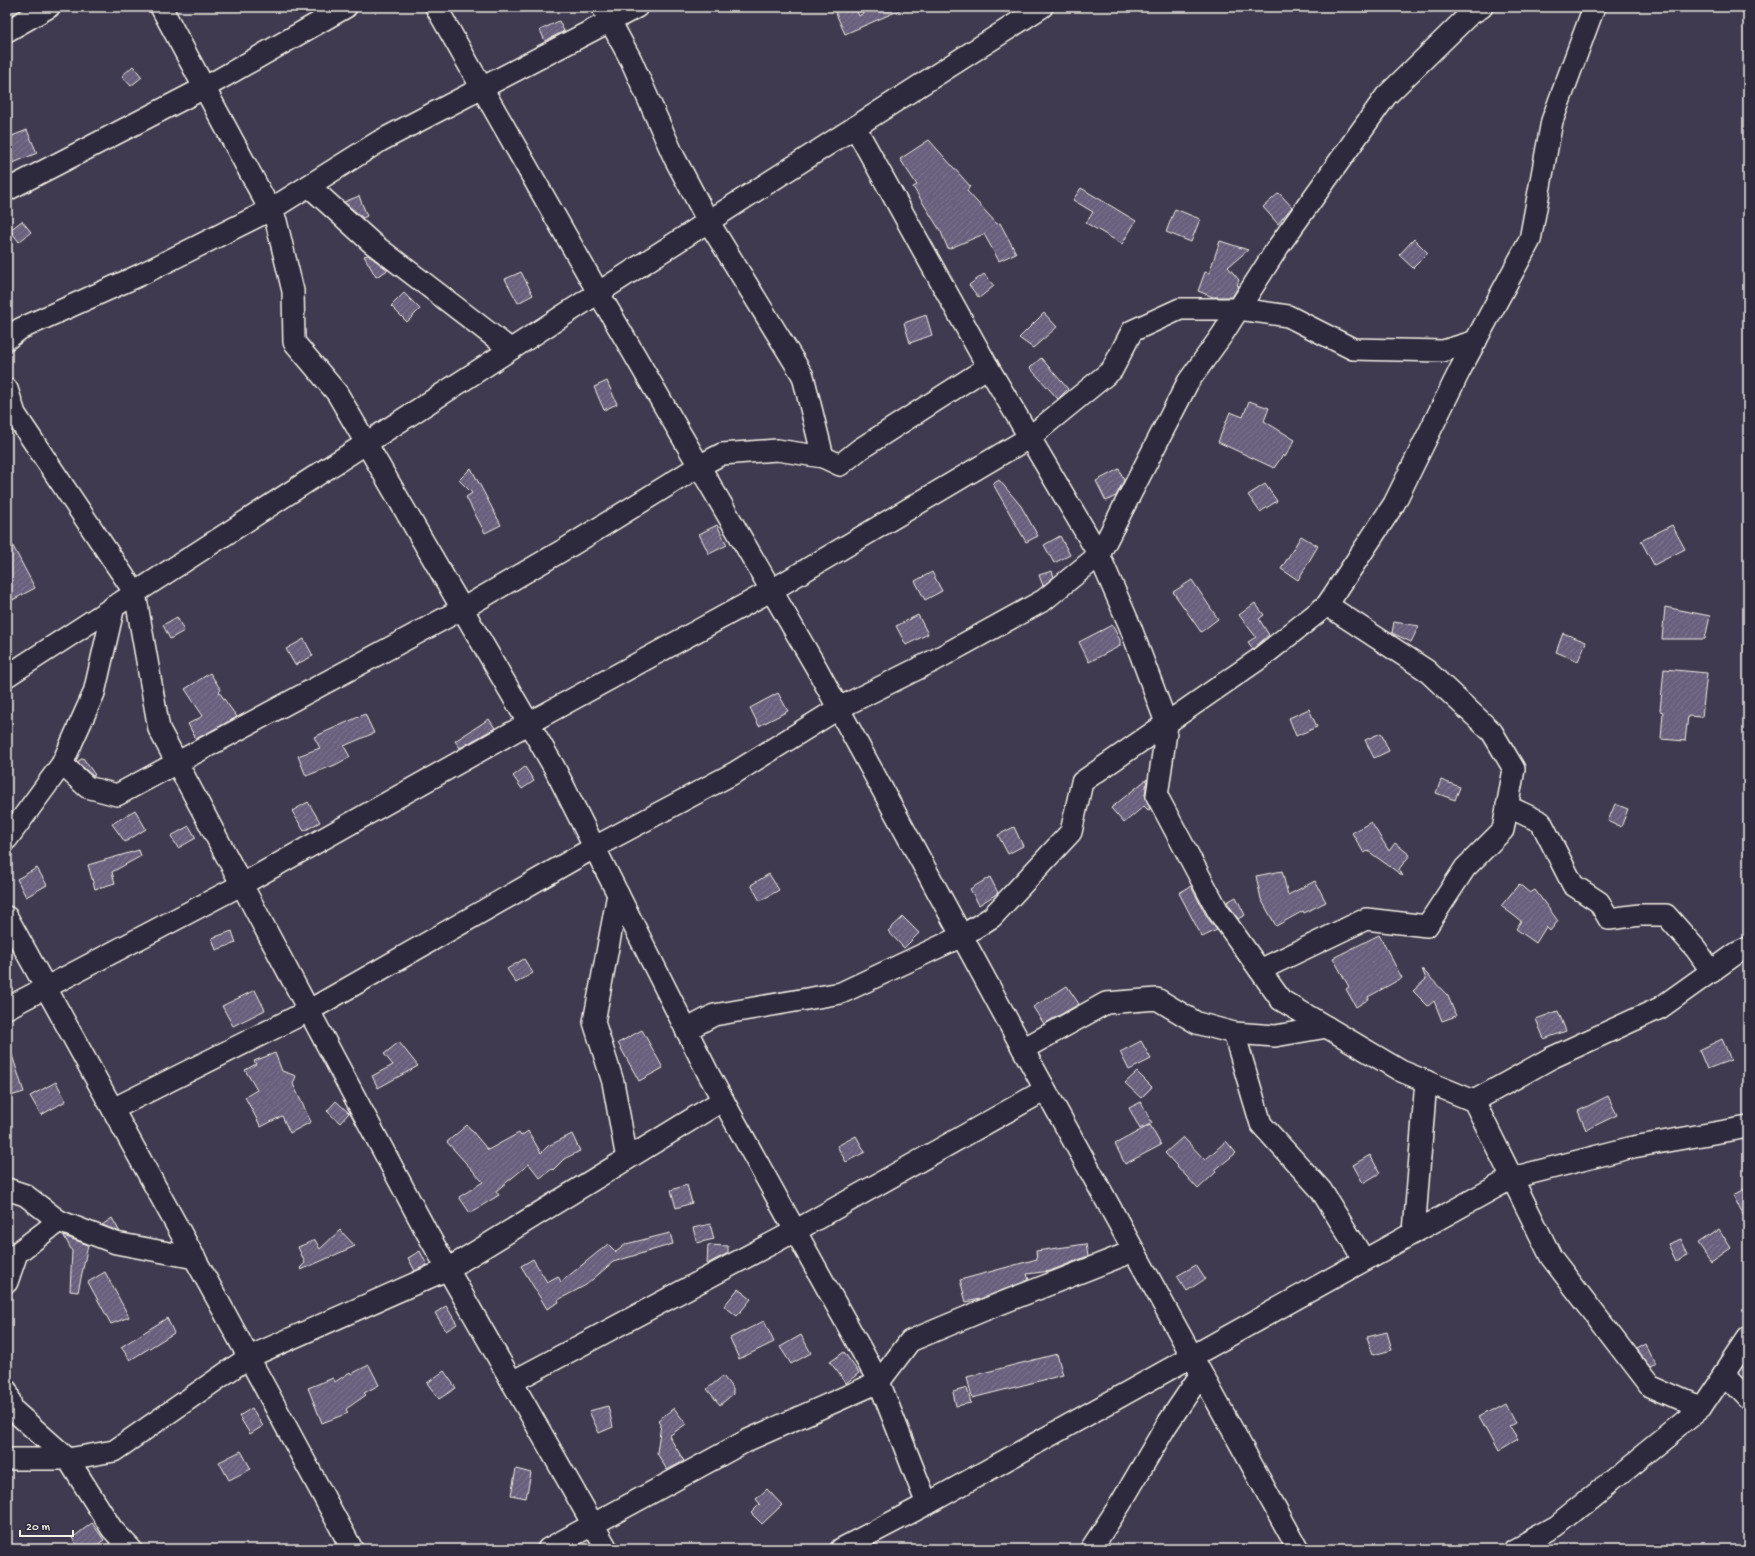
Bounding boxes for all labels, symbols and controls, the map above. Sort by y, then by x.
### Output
scale bar [20,1512,73,1538]
text: 20 m [26,1521,51,1535]

